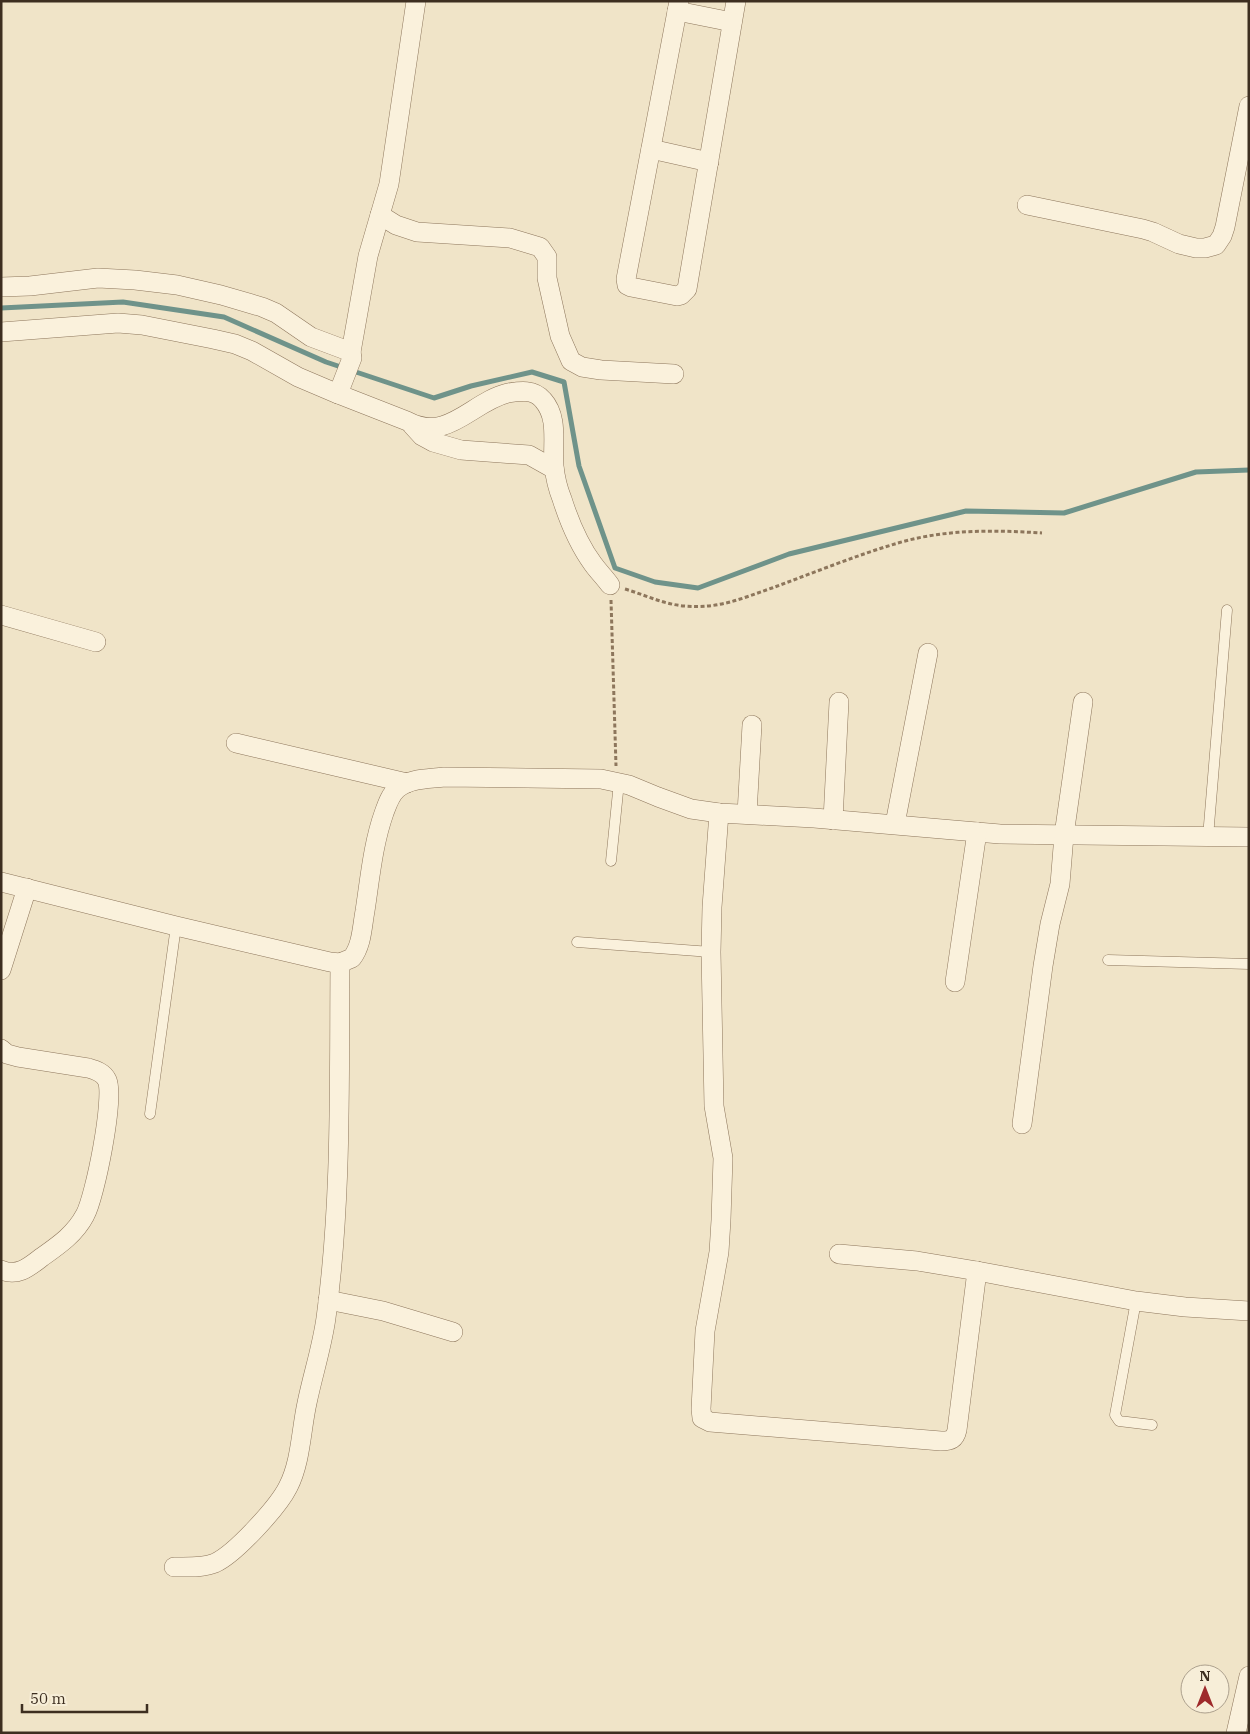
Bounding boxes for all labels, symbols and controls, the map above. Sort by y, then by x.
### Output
north arrow [1180,1664,1230,1714]
text: N [1199,1667,1211,1685]
scale bar [22,1682,148,1714]
text: 50 m [30,1689,66,1708]

